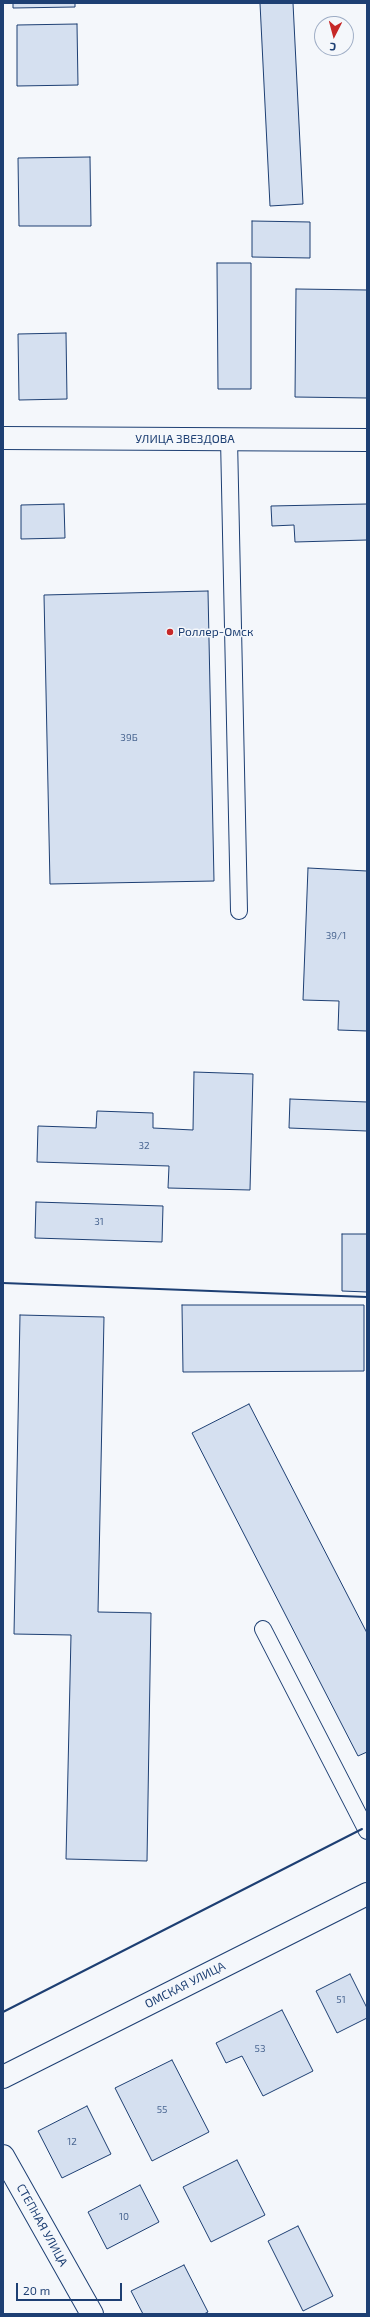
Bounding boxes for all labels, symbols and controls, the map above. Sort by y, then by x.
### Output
north arrow [314,16,354,56]
text: С [329,41,337,54]
street label: УЛИЦА ЗВЕЗДОВА [135,432,235,446]
place label: Роллер-Омск [178,625,253,639]
marker: Роллер-Омск [165,627,175,637]
house number: 39Б [120,732,138,744]
house number: 39/1 [326,930,346,942]
house number: 32 [138,1140,150,1152]
house number: 31 [94,1216,104,1228]
street label: ОМСКАЯ УЛИЦА [142,1959,228,2011]
house number: 51 [336,1994,346,2006]
house number: 53 [255,2043,265,2055]
house number: 55 [157,2104,167,2116]
house number: 12 [67,2136,77,2148]
street label: СТЕПНАЯ УЛИЦА [13,2181,71,2269]
house number: 10 [119,2211,129,2223]
scale bar [18,2275,124,2301]
text: 20 m [23,2283,50,2297]

